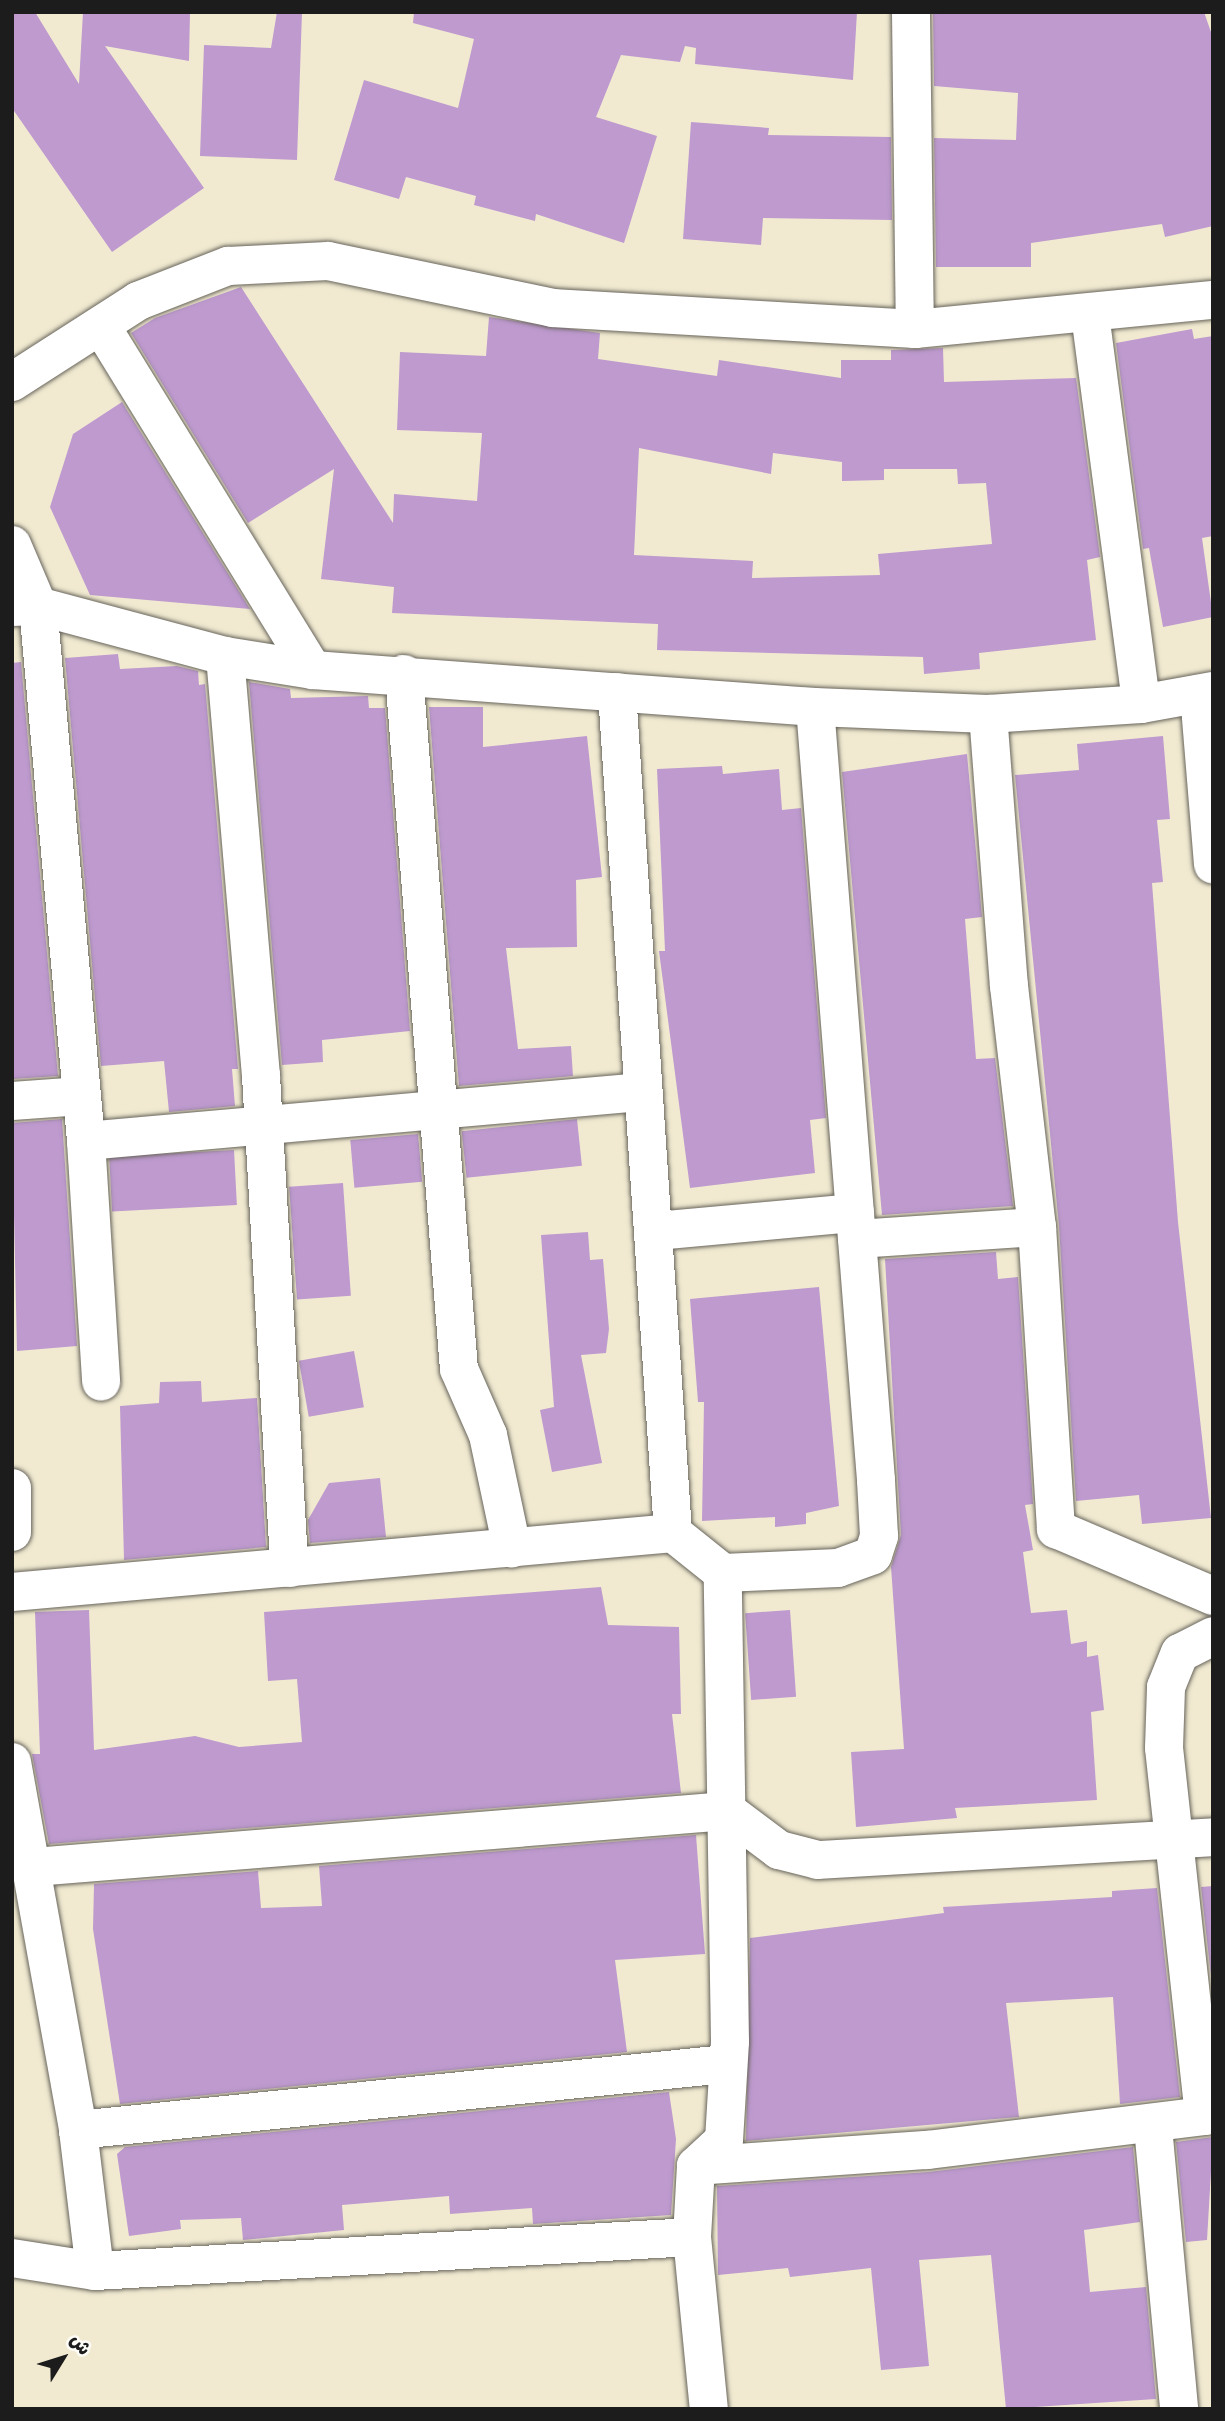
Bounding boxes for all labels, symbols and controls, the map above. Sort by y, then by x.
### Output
north arrow [28,2323,98,2393]
text: ش [61,2328,98,2363]

